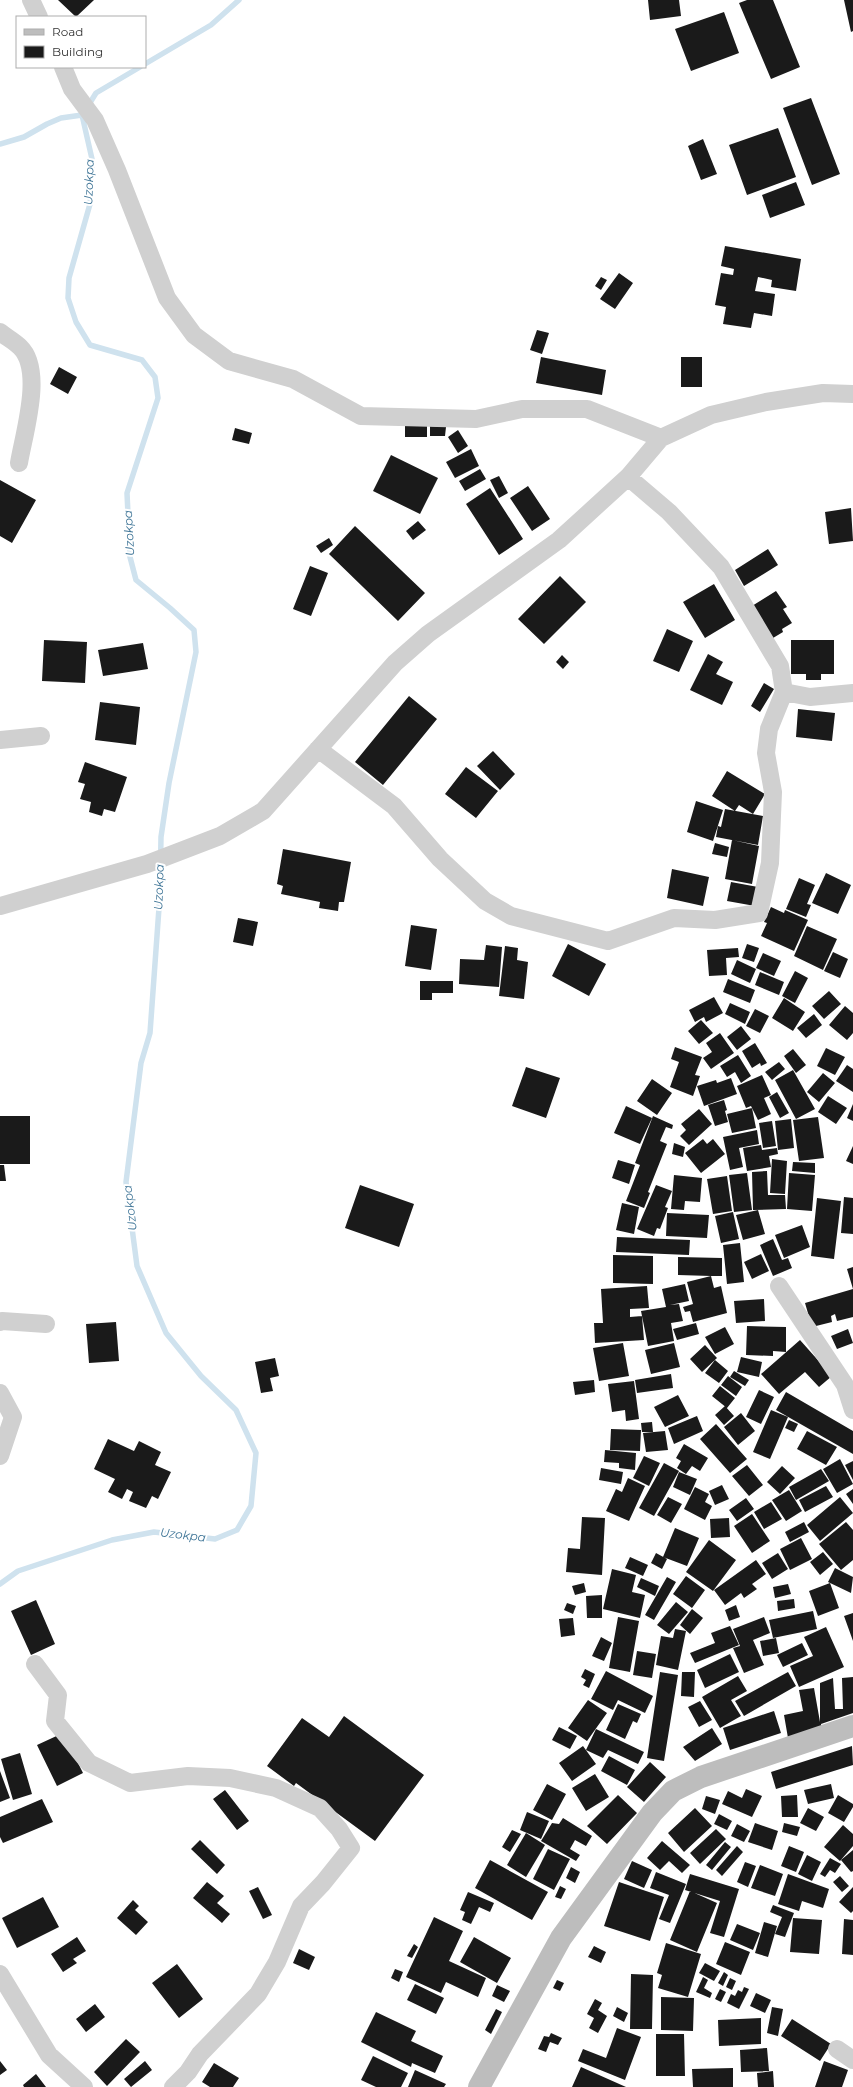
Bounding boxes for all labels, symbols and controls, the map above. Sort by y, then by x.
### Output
legend [16,16,146,68]
text: Road [52,24,83,39]
text: Building [52,44,103,59]
water label: Uzokpa [80,159,97,205]
water label: Uzokpa [120,510,137,556]
water label: Uzokpa [150,864,167,910]
water label: Uzokpa [119,1184,140,1232]
water label: Uzokpa [159,1524,207,1545]

